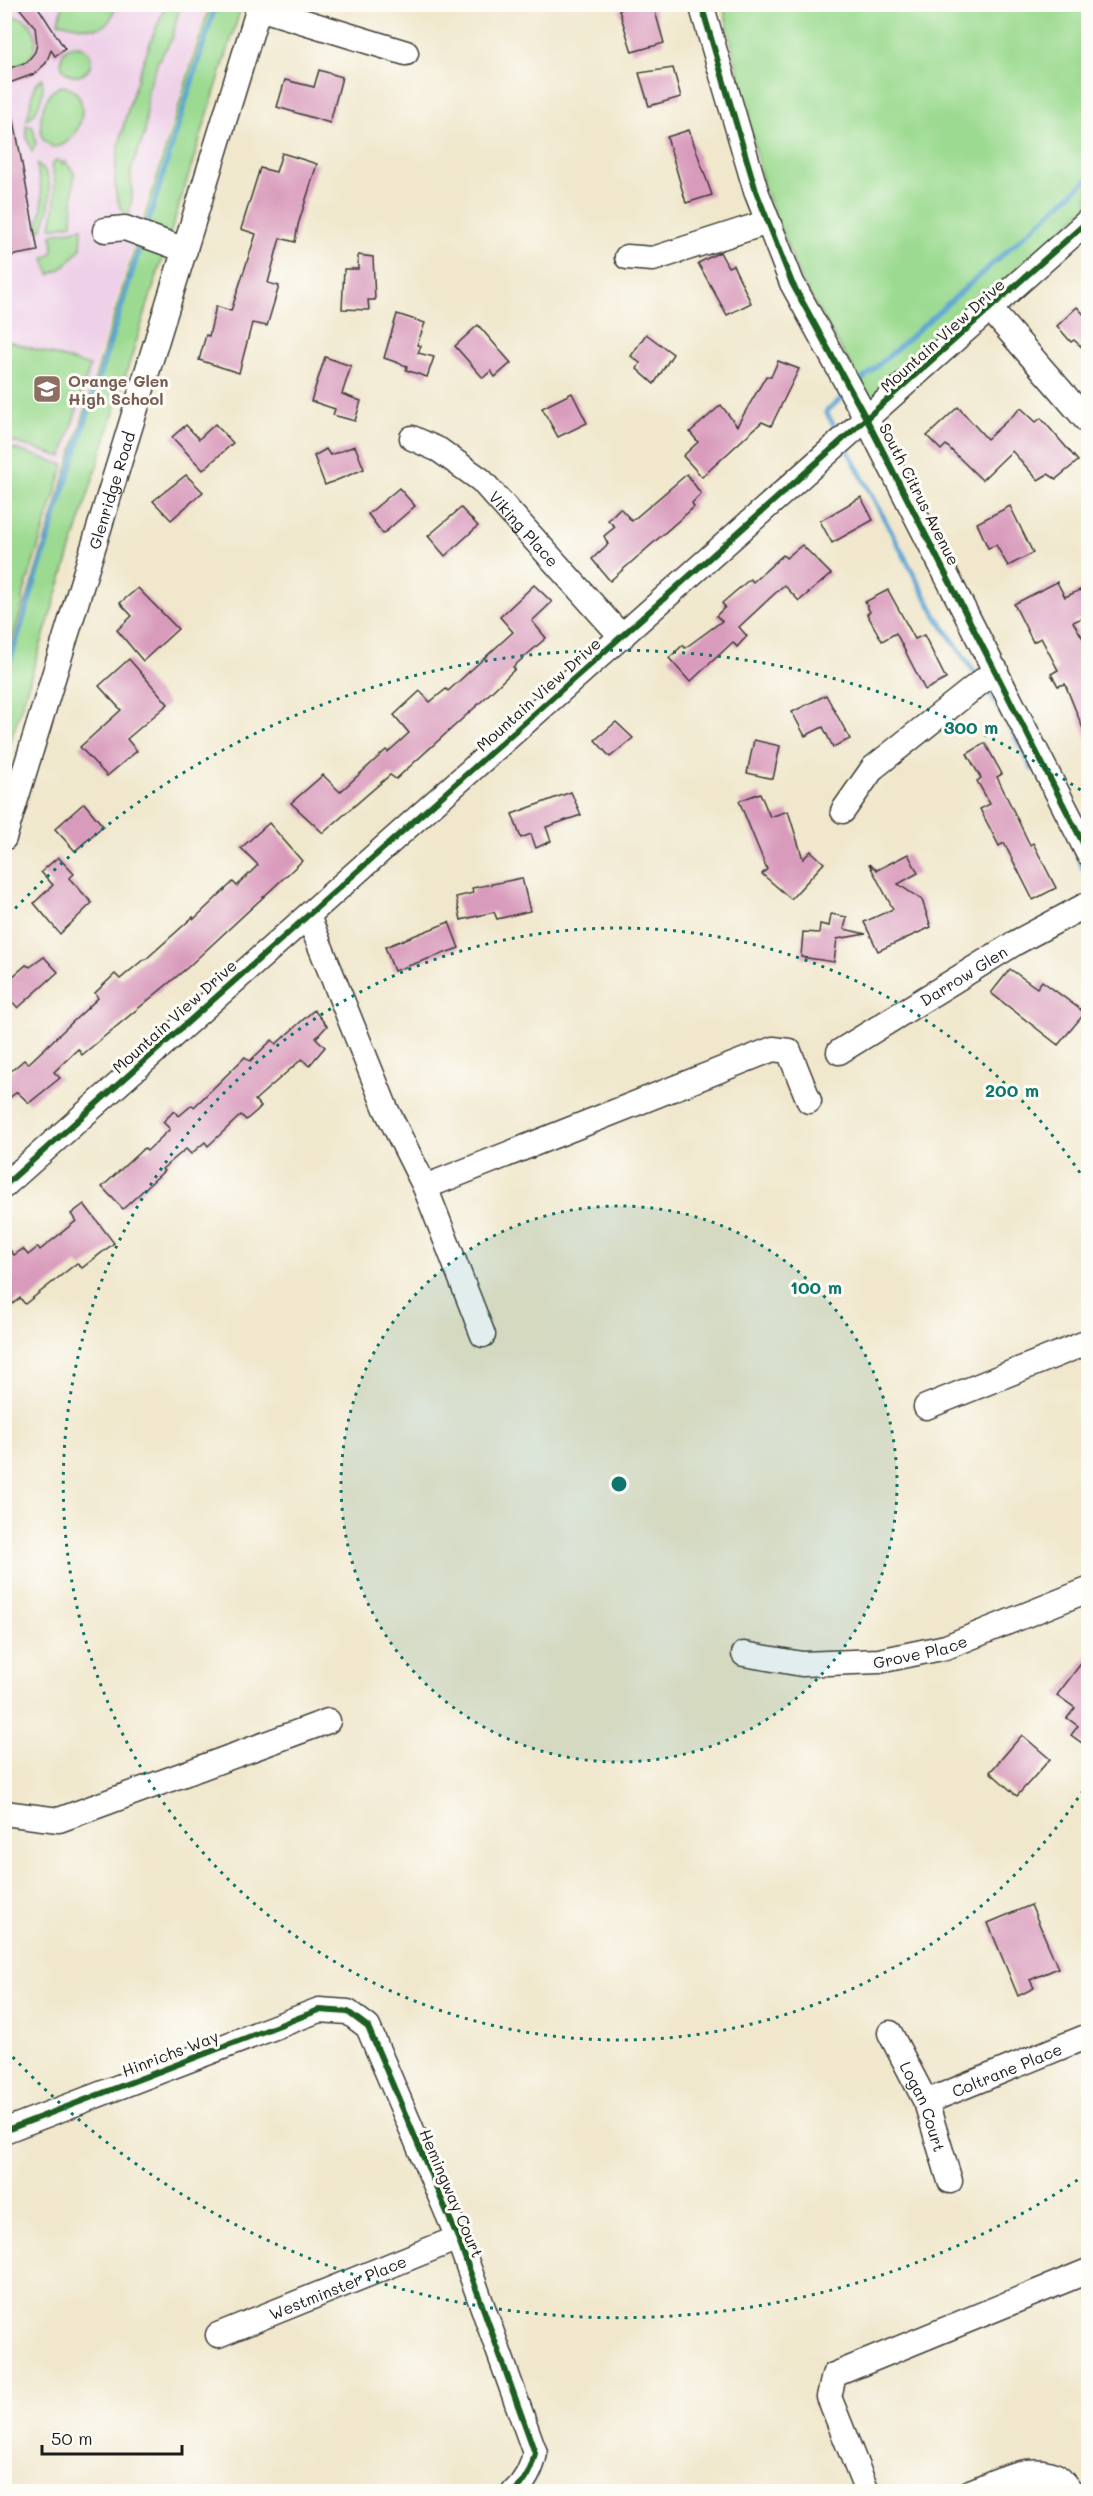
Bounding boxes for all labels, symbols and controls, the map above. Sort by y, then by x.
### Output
street label: Mountain View Drive [875,273,1009,397]
place label: Orange Glen High School [68,370,169,409]
school or university icon: Orange Glen High School [31,373,63,405]
street label: South Citrus Avenue [875,419,965,569]
street label: Glenridge Road [83,429,139,551]
street label: Viking Place [485,486,564,571]
street label: Mountain View Drive [471,632,605,756]
text: 300 m [944,715,998,739]
street label: Darrow Glen [916,940,1011,1010]
street label: Mountain View Drive [107,954,241,1078]
text: 200 m [985,1078,1039,1102]
text: 100 m [790,1275,842,1299]
centre of rings [609,1474,629,1494]
street label: Grove Place [871,1629,970,1672]
street label: Hinrichs Way [119,2025,221,2081]
street label: Coltrane Place [948,2037,1065,2101]
street label: Logan Court [896,2057,951,2154]
street label: Hemingway Court [415,2126,489,2260]
street label: Westminster Place [266,2250,409,2324]
scale bar [42,2418,182,2456]
text: 50 m [51,2426,93,2450]

